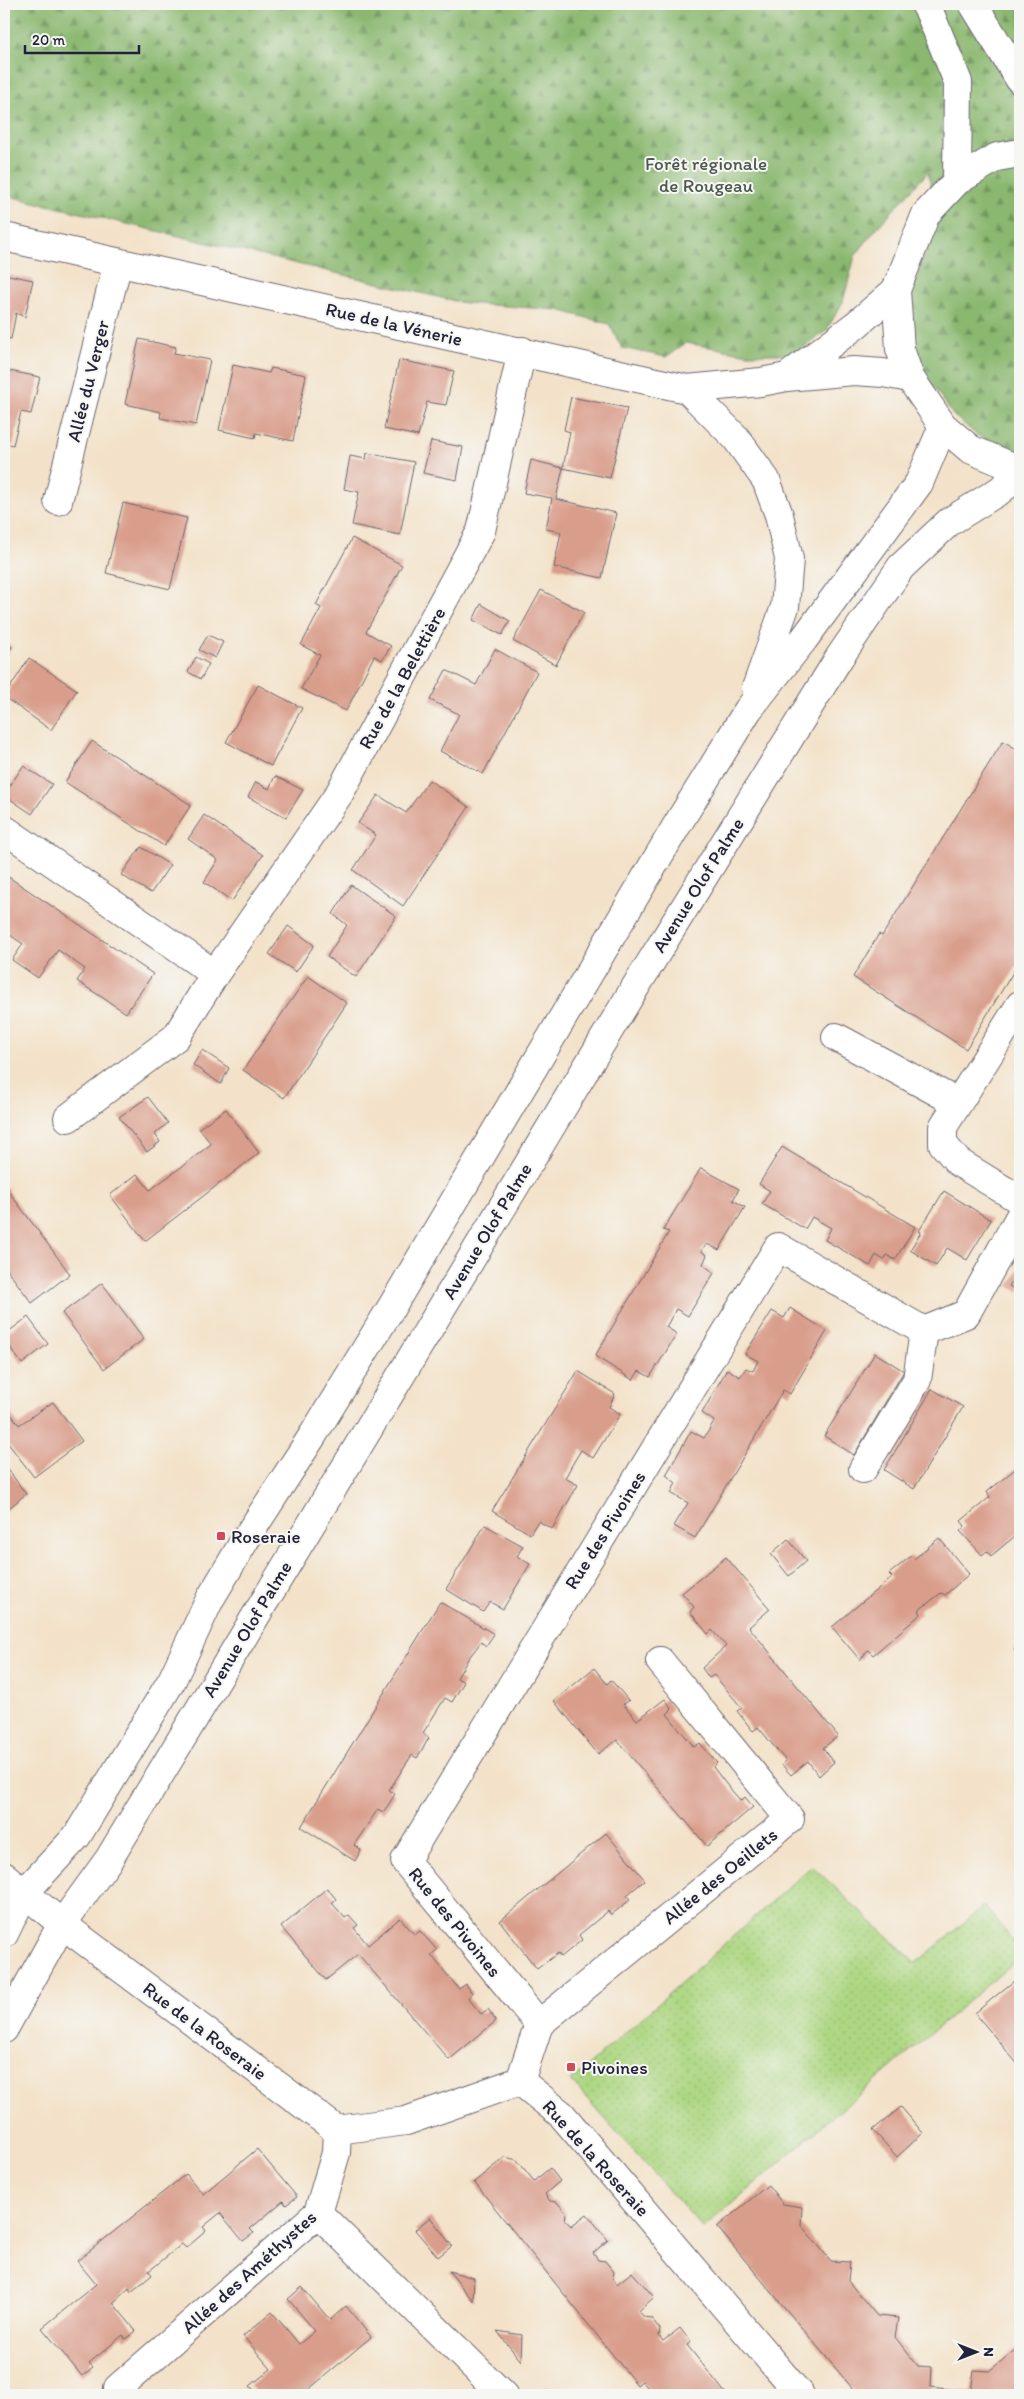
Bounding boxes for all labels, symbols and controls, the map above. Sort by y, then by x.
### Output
scale bar [25,22,139,54]
text: 20 m [32,31,66,49]
park label: Forêt régionale de Rougeau [645,152,767,197]
street label: Rue de la Vénerie [323,297,465,351]
street label: Allée du Verger [62,317,114,444]
street label: Rue de la Belettière [353,603,451,753]
street label: Avenue Olof Palme [647,813,749,957]
street label: Avenue Olof Palme [437,1159,537,1303]
street label: Rue des Pivoines [560,1467,650,1593]
place label: Roseraie [231,1525,300,1548]
marker: Roseraie [215,1530,227,1542]
street label: Avenue Olof Palme [197,1557,297,1701]
street label: Allée des Oeillets [658,1823,782,1929]
street label: Rue des Pivoines [404,1862,506,1982]
street label: Rue de la Roseraie [139,1977,271,2085]
place label: Pivoines [581,2056,648,2079]
marker: Pivoines [565,2061,577,2073]
street label: Rue de la Roseraie [538,2095,654,2221]
street label: Allée des Améthystes [177,2205,321,2339]
north arrow [952,2326,1002,2376]
text: N [980,2347,997,2357]

